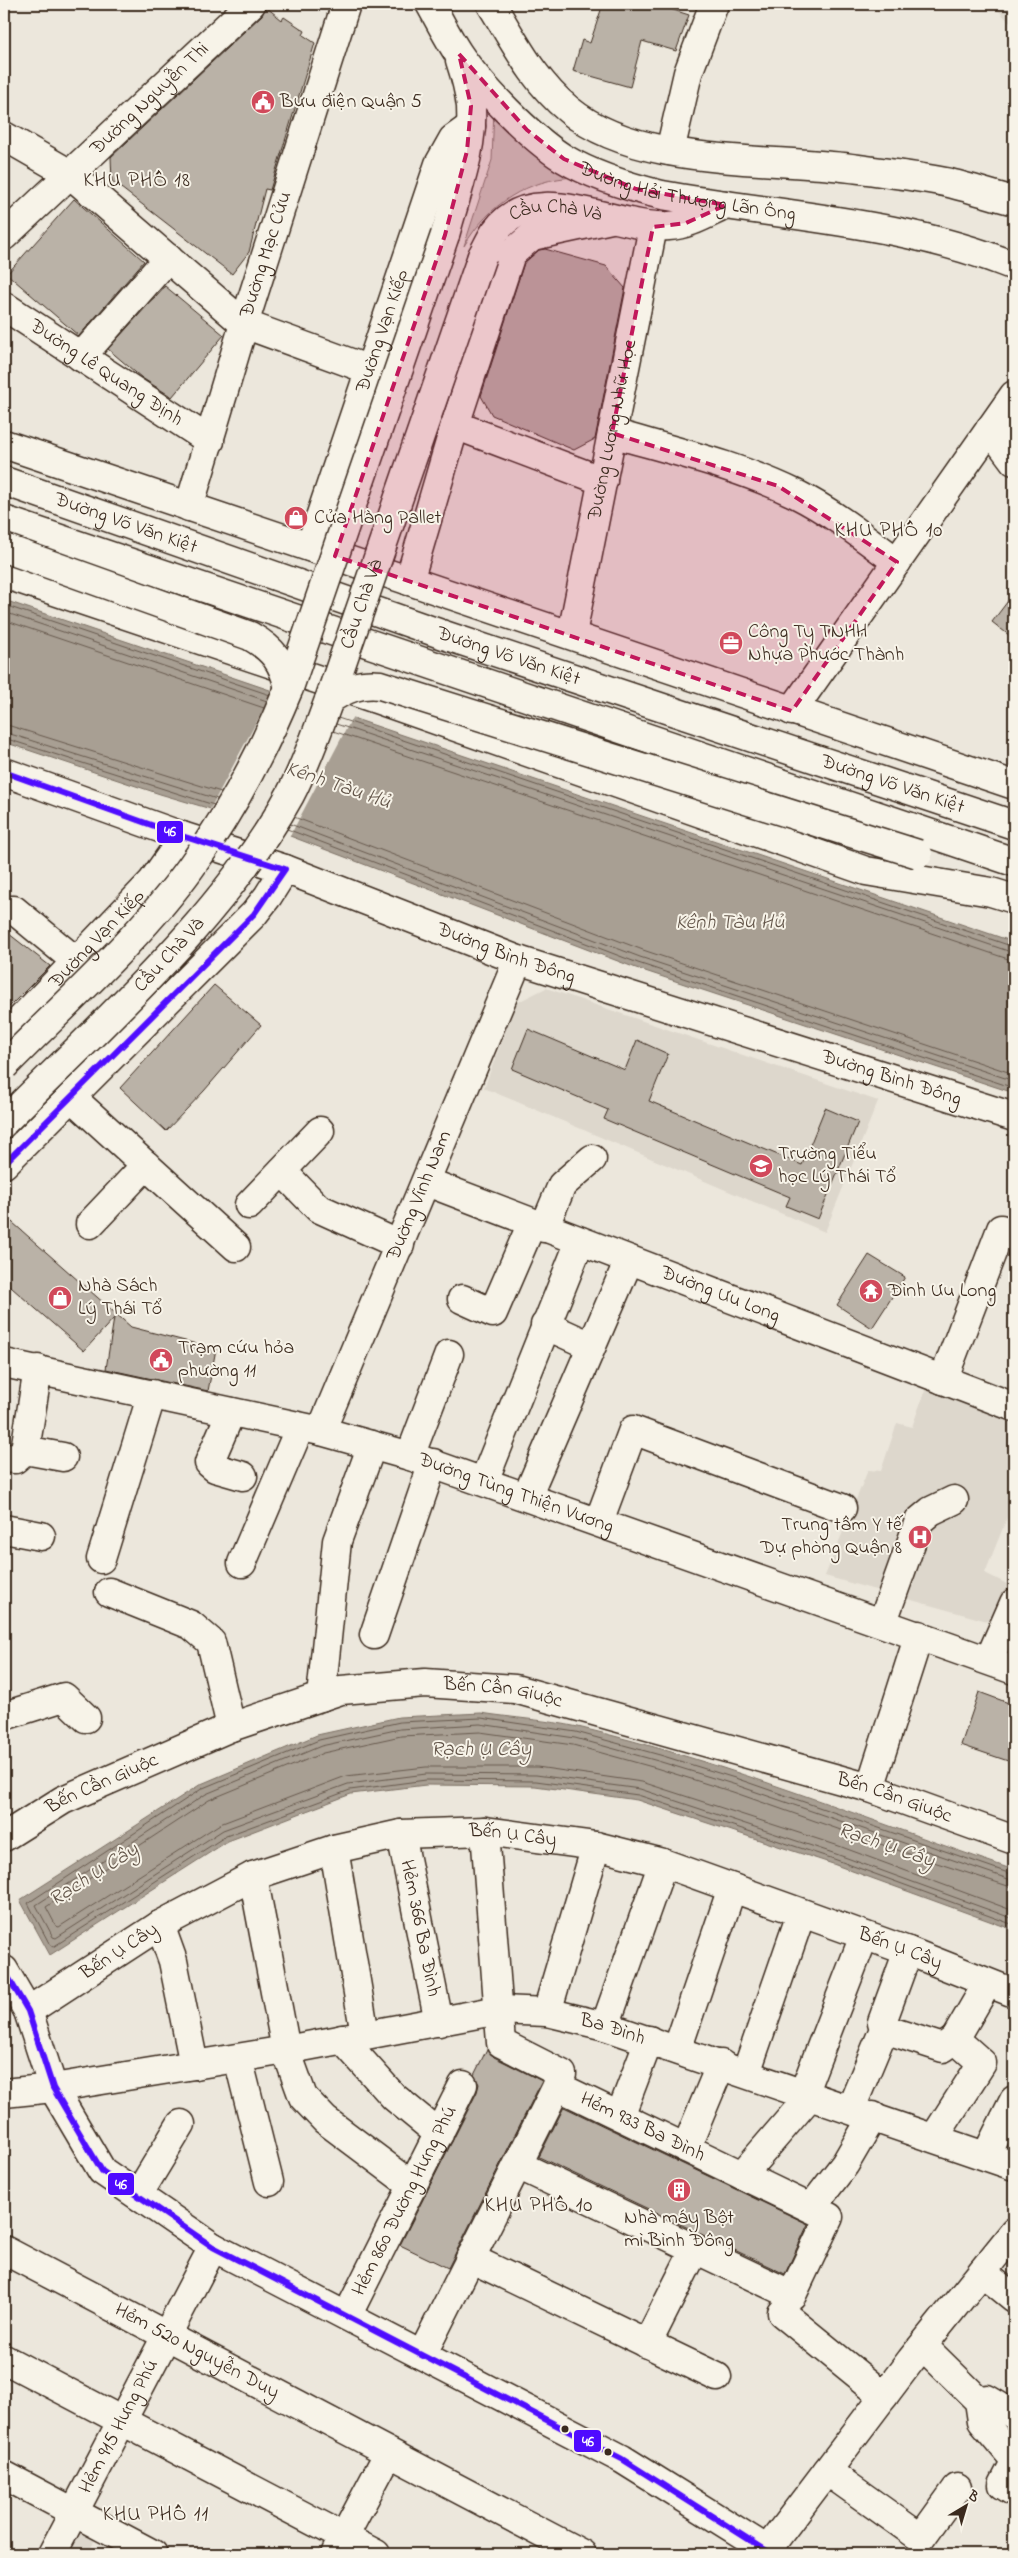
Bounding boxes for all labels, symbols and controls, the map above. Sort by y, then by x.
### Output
street label: Đường Nguyễn Thi [83,36,216,163]
place label: Bưu điện Quận 5 [279,88,422,117]
public building icon: Bưu điện Quận 5 [250,89,276,115]
street label: Đường Hải Thượng Lãn Ông [573,154,798,230]
district label: KHU PHỐ 18 [83,166,191,196]
street label: Đường Mạc Cửu [232,188,300,322]
street label: Cầu Chà Và [504,192,605,229]
street label: Đường Vạn Kiếp [348,265,417,397]
street label: Đường Lê Quang Định [23,311,189,434]
street label: Đường Lương Nhữ Học [580,337,645,524]
street label: Đường Võ Văn Kiệt [49,485,202,562]
place label: Cửa Hàng Pallet [314,504,442,534]
shop icon: Cửa Hàng Pallet [283,505,309,531]
district label: KHU PHỐ 10 [835,516,943,546]
street label: Cầu Chà Và [333,555,391,653]
place label: Công Ty TNHH Nhựa Phước Thành [748,618,904,670]
street label: Đường Võ Văn Kiệt [432,619,584,694]
office icon: Công Ty TNHH Nhựa Phước Thành [718,630,744,656]
street label: Đường Võ Văn Kiệt [816,747,969,822]
water label: Kênh Tàu Hủ [281,754,395,818]
line badge: 46 [156,820,184,844]
text: 46 [163,822,177,843]
street label: Đường Vạn Kiếp [42,883,152,997]
water label: Kênh Tàu Hủ [675,908,785,938]
street label: Cầu Chà Và [127,911,212,999]
street label: Đường Bình Đông [431,915,579,993]
street label: Đường Bình Đông [816,1042,965,1115]
street label: Đường Vĩnh Nam [379,1126,460,1266]
place label: Trường Tiểu học Lý Thái Tổ [778,1140,896,1192]
school or university icon: Trường Tiểu học Lý Thái Tổ [748,1153,774,1179]
street label: Đường Ưu Long [655,1258,784,1331]
place label: Nhà Sách Lý Thái Tổ [78,1272,162,1324]
place label: Đình Ưu Long [887,1277,996,1307]
temple icon: Đình Ưu Long [858,1278,884,1304]
shop icon: Nhà Sách Lý Thái Tổ [47,1285,73,1311]
place label: Trạm cứu hỏa phường 11 [178,1334,294,1387]
public building icon: Trạm cứu hỏa phường 11 [148,1347,174,1373]
street label: Đường Tùng Thiện Vương [413,1445,618,1542]
place label: Trung tâm Y tế Dự phòng Quận 8 [759,1511,904,1564]
hospital icon: Trung tâm Y tế Dự phòng Quận 8 [907,1524,933,1550]
street label: Bến Cần Giuộc [442,1670,566,1716]
water label: Rạch Ụ Cây [431,1735,532,1765]
street label: Bến Cần Giuộc [39,1746,163,1822]
street label: Bến Cần Giuộc [832,1765,956,1831]
water label: Rạch Ụ Cây [834,1815,939,1877]
street label: Bến Ụ Cây [468,1816,558,1855]
water label: Rạch Ụ Cây [43,1835,145,1914]
street label: Hẻm 366 Ba Đình [392,1857,448,1999]
street label: Bến Ụ Cây [74,1915,164,1988]
street label: Bến Ụ Cây [853,1919,947,1978]
street label: Ba Đình [576,2006,649,2053]
street label: Hẻm 933 Ba Đình [575,2085,710,2170]
street label: Hẻm 860 Đường Hưng Phú [345,2101,465,2301]
line badge: 46 [107,2172,135,2196]
text: 46 [114,2175,128,2196]
building icon: Nhà máy Bột mì Bình Đông [666,2177,692,2203]
district label: KHU PHỐ 10 [485,2191,593,2221]
place label: Nhà máy Bột mì Bình Đông [624,2204,734,2257]
street label: Hẻm 520 Nguyễn Duy [109,2296,285,2407]
street label: Hẻm 915 Hưng Phú [72,2354,166,2499]
unlabelled marker [560,2424,570,2434]
line badge: 46 [573,2429,602,2453]
text: 46 [581,2432,595,2453]
unlabelled marker [603,2447,613,2457]
north arrow [940,2480,990,2530]
text: B [962,2485,984,2508]
district label: KHU PHỐ 11 [103,2500,209,2530]

